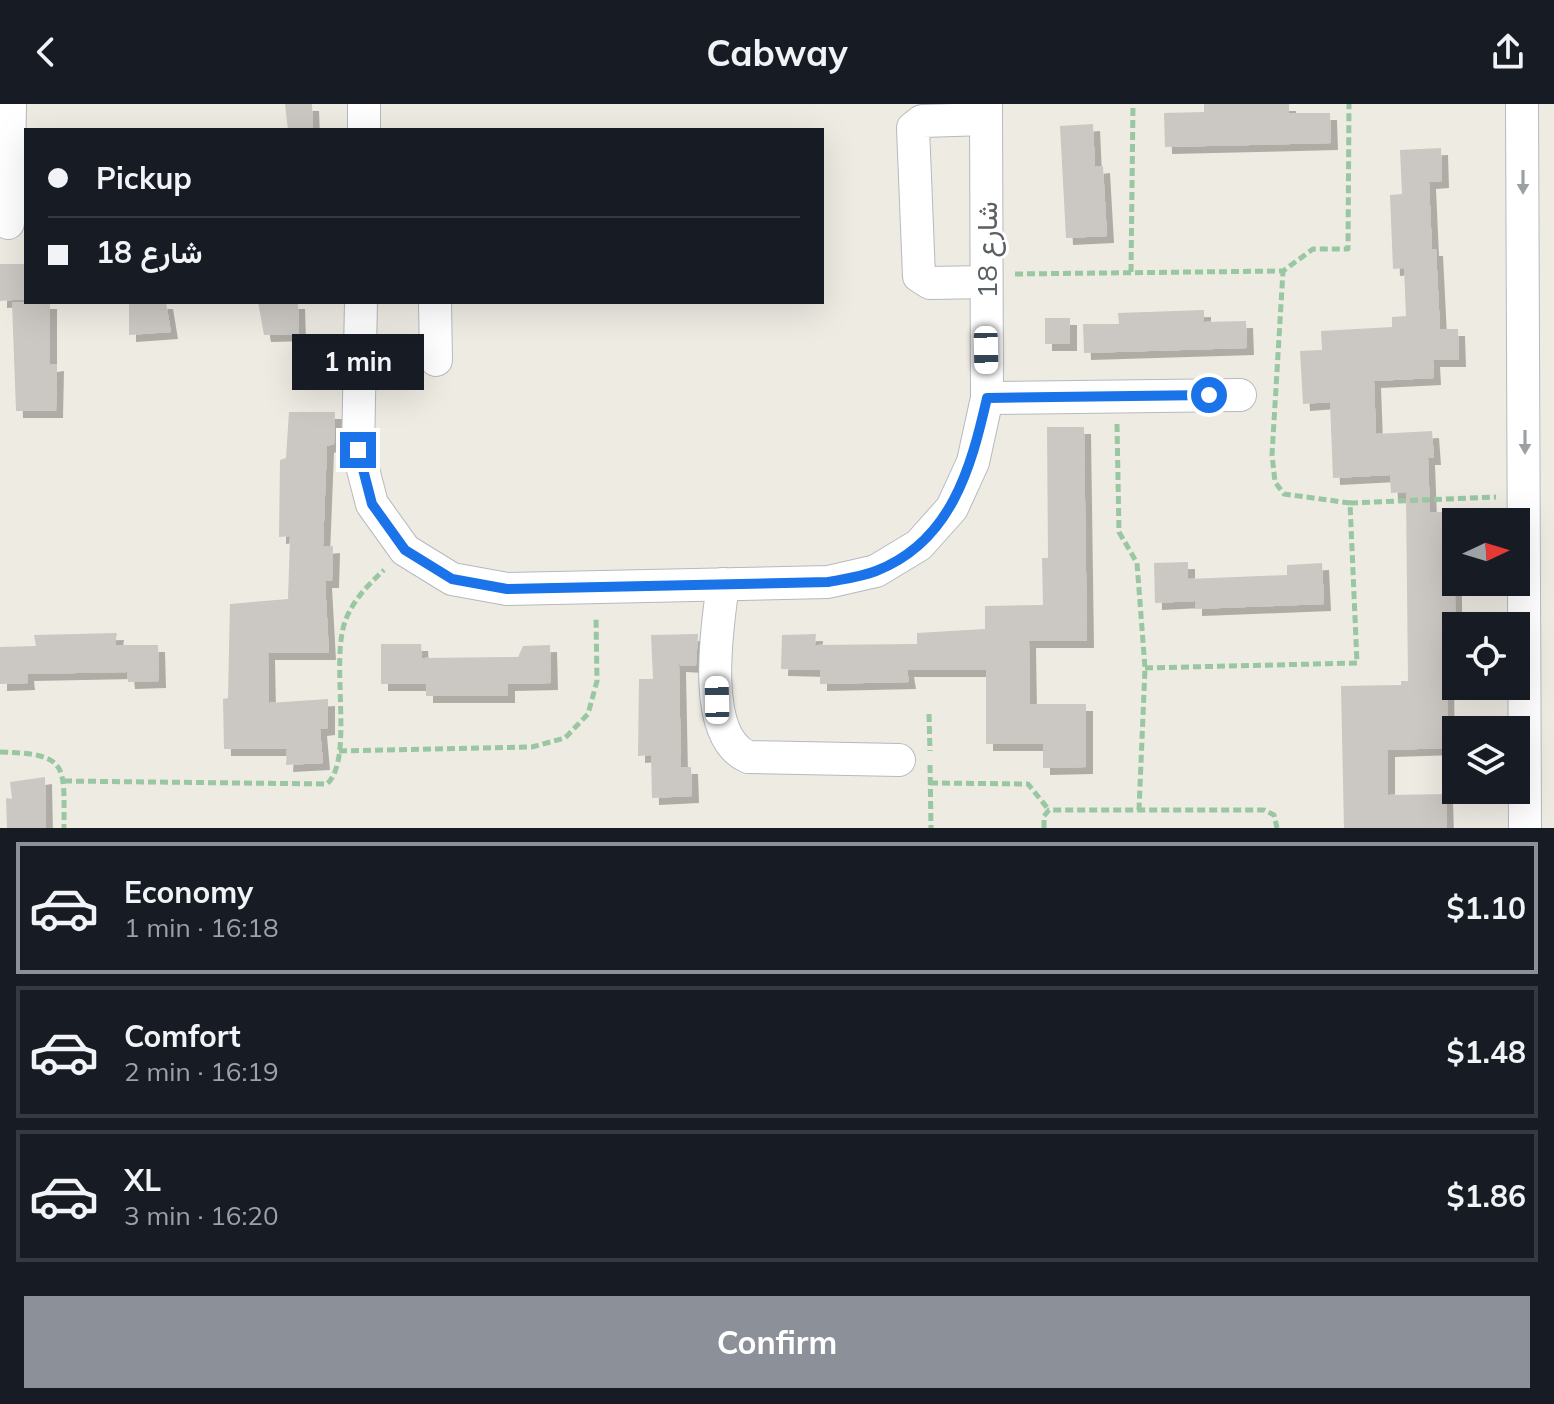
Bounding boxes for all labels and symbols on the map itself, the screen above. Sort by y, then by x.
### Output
one-way arrow [1517,170,1529,195]
street label: شارع 18 [969,201,1006,299]
car [974,326,998,374]
callout: 1 min [292,334,424,390]
route start [1191,377,1227,413]
one-way arrow [1519,430,1531,455]
route end [340,432,376,468]
north arrow [1442,508,1530,596]
car [705,676,729,724]

